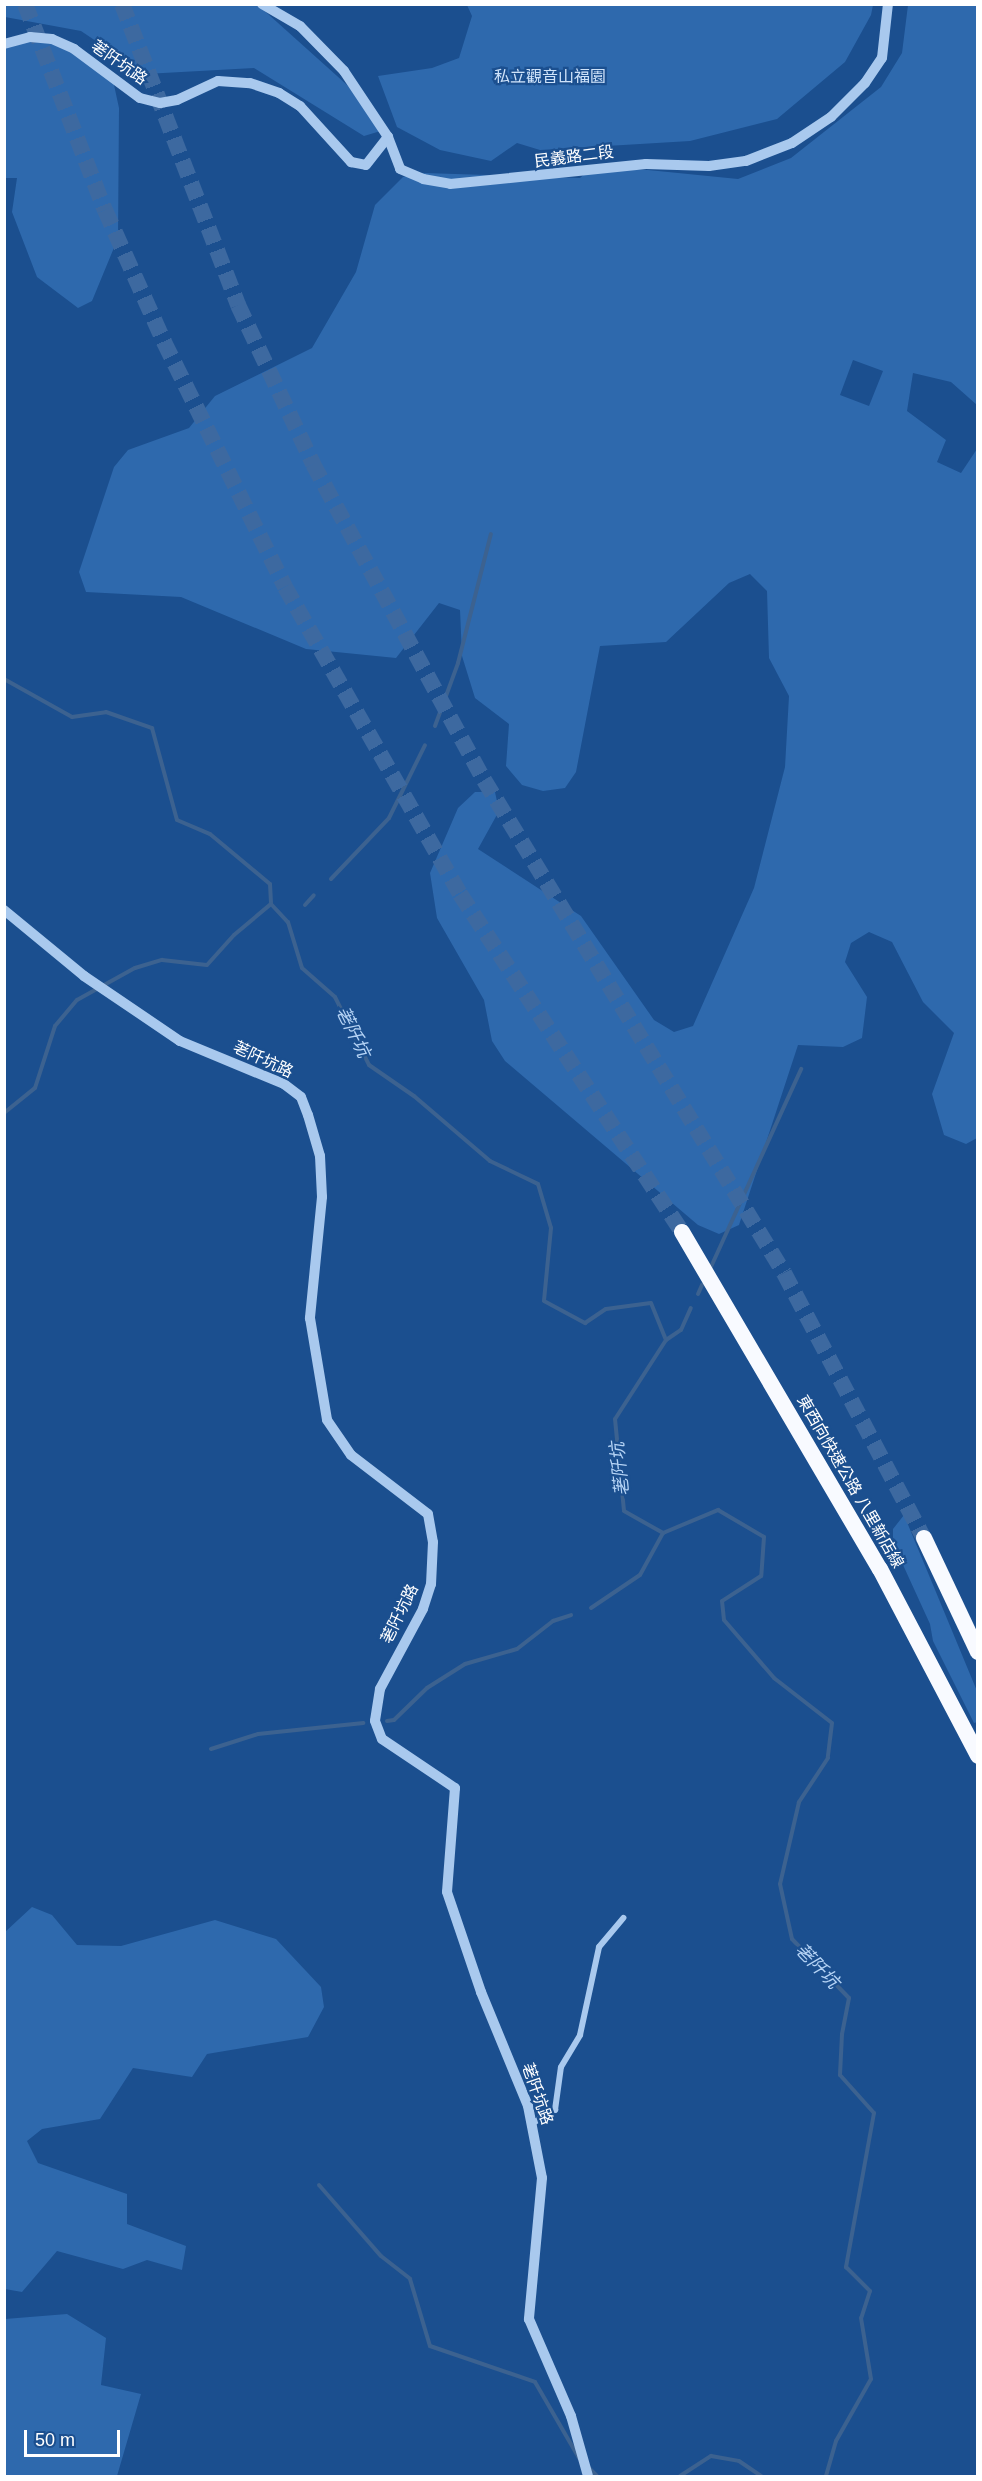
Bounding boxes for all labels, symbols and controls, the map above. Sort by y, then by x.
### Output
street label: 荖阡坑路 [87,37,151,89]
park label: 私立觀音山福園 [494,67,606,87]
street label: 民義路二段 [533,143,615,171]
water label: 荖阡坑 [331,1003,375,1061]
street label: 荖阡坑路 [230,1038,296,1082]
street label: 東西向快速公路 八里新店線 [793,1392,907,1572]
water label: 荖阡坑 [606,1441,634,1497]
street label: 荖阡坑路 [377,1581,423,1647]
water label: 荖阡坑 [790,1939,844,1993]
street label: 荖阡坑路 [518,2061,556,2127]
scale bar [27,2418,123,2456]
text: 50 m [35,2430,75,2450]

